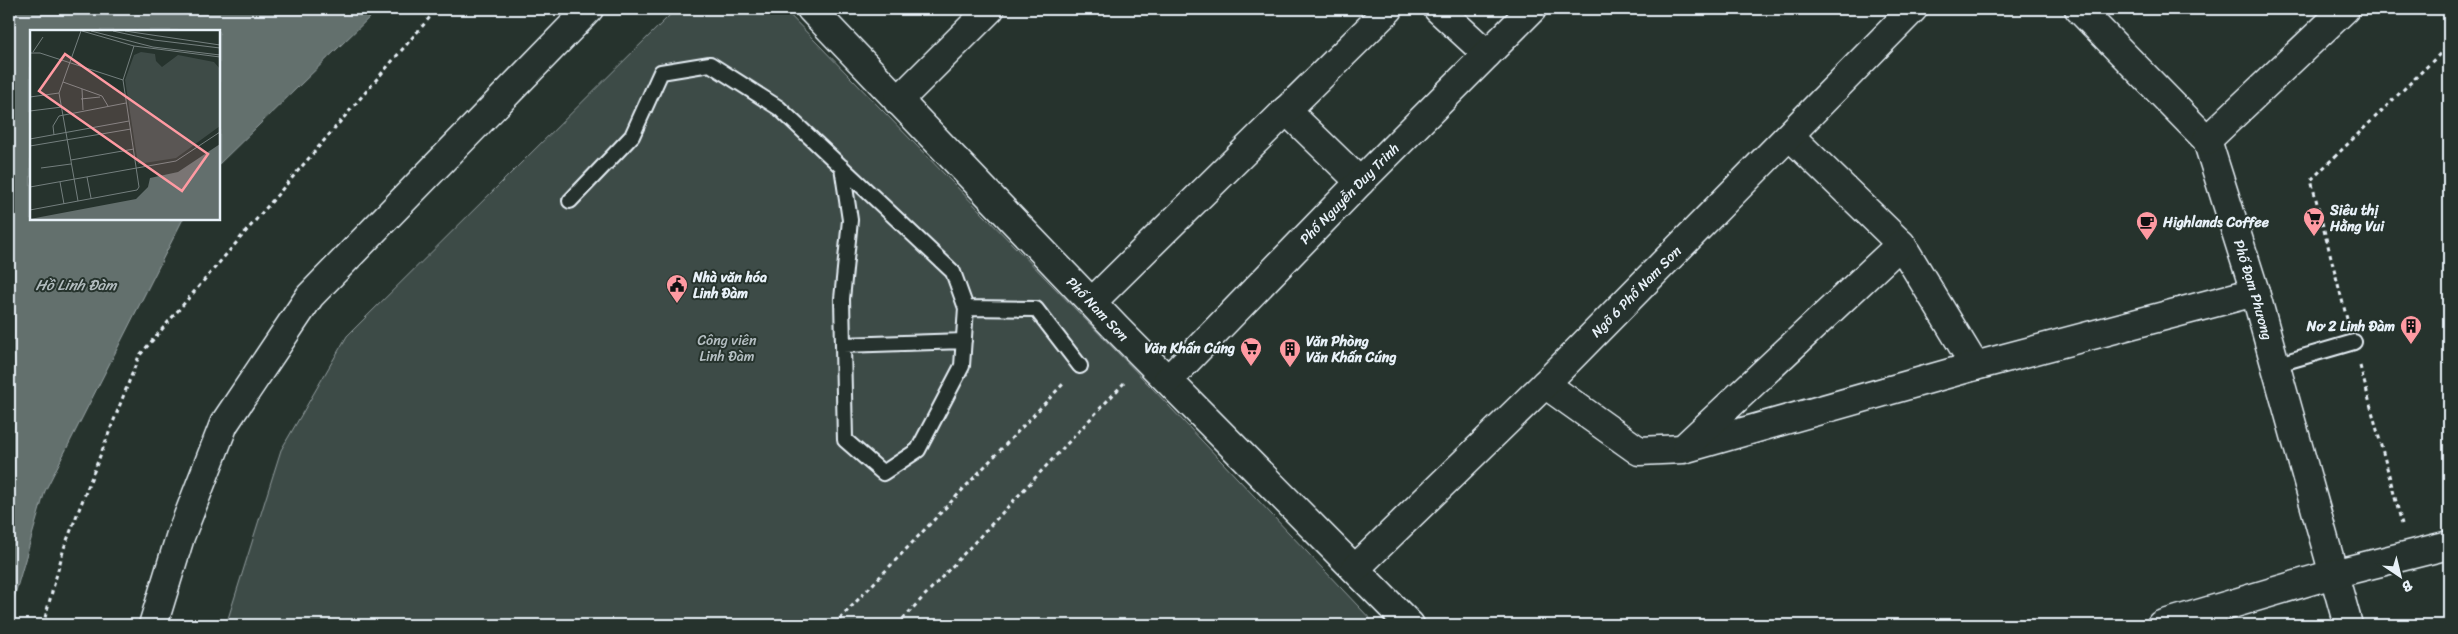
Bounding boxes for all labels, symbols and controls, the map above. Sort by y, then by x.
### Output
inset map [30,30,220,220]
street label: Phố Nguyễn Duy Trinh [1293,137,1405,250]
place label: Siêu thị Hằng Vui [2329,198,2385,239]
supermarket icon: Siêu thị Hằng Vui [2302,206,2326,237]
cafe icon: Highlands Coffee [2135,210,2159,241]
place label: Highlands Coffee [2162,210,2270,235]
street label: Phố Đạm Phương [2227,236,2280,343]
street label: Ngõ 6 Phố Nam Sơn [1585,239,1688,343]
place label: Nhà văn hóa Linh Đàm [692,265,767,306]
street label: Phố Nam Sơn [1060,271,1136,348]
water label: Hồ Linh Đàm [35,272,118,298]
public building icon: Nhà văn hóa Linh Đàm [665,273,689,304]
place label: Nơ 2 Linh Đàm [2306,314,2395,339]
building icon: Nơ 2 Linh Đàm [2399,314,2423,345]
park label: Công viên Linh Đàm [697,328,757,369]
place label: Văn Phòng Văn Khấn Cúng [1306,329,1396,370]
place label: Văn Khấn Cúng [1145,336,1235,361]
supermarket icon: Văn Khấn Cúng [1239,336,1263,367]
building icon: Văn Phòng Văn Khấn Cúng [1278,337,1302,368]
north arrow [2376,552,2426,602]
text: B [2396,573,2418,599]

